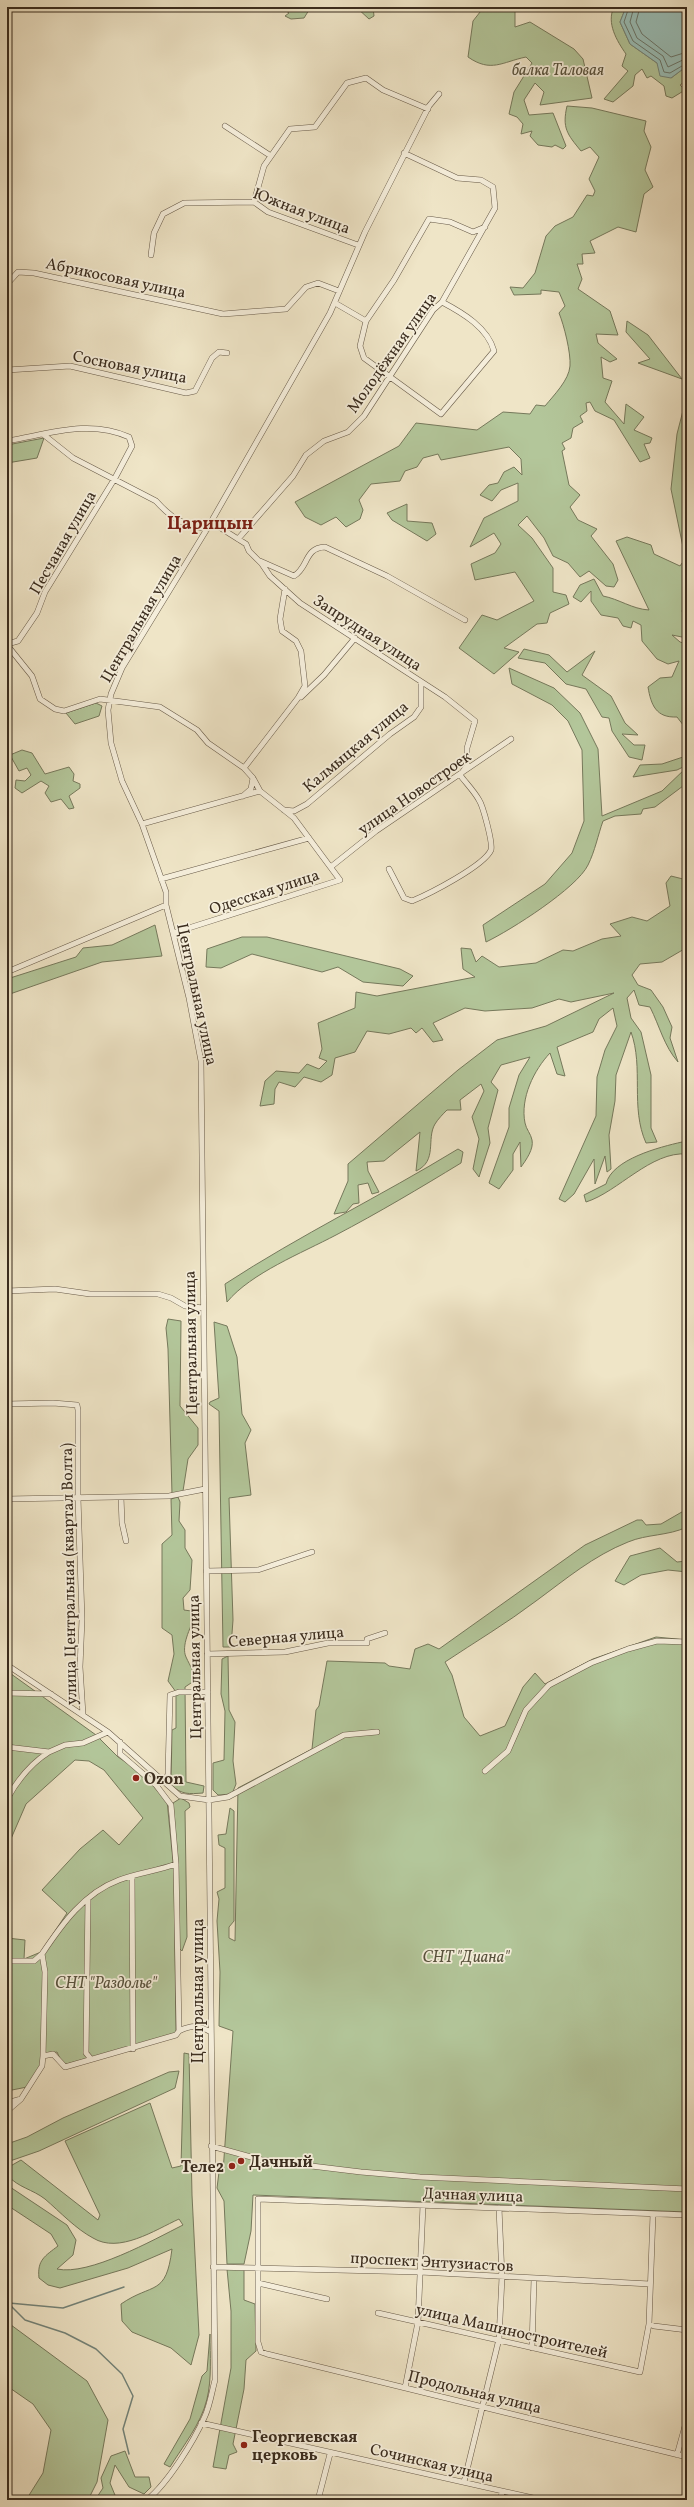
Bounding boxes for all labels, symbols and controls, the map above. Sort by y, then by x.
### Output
park label: балка Таловая [512,60,604,82]
street label: Южная улица [250,183,353,240]
street label: Абрикосовая улица [43,253,188,305]
street label: Молодёжная улица [343,288,443,418]
street label: Сосновая улица [71,346,189,390]
street label: Песчаная улица [25,487,102,599]
district label: Царицын [167,512,253,537]
street label: Центральная улица [96,551,187,687]
street label: Запрудная улица [308,590,426,677]
street label: Калмыцкая улица [299,697,414,798]
street label: улица Новостроек [354,746,477,841]
street label: Одесская улица [207,865,323,921]
street label: Центральная улица [170,921,222,1068]
street label: Центральная улица [180,1270,204,1416]
street label: улица Центральная (квартал Волта) [57,1442,83,1705]
street label: Центральная улица [184,1594,208,1740]
street label: Северная улица [227,1622,345,1654]
place label: Ozon [144,1769,184,1791]
marker: Ozon [131,1773,141,1783]
street label: Центральная улица [188,1919,210,2063]
park label: СНТ "Диана" [422,1947,510,1969]
park label: СНТ "Раздолье" [55,1973,158,1995]
place label: Дачный [249,2152,313,2174]
marker: Дачный [236,2156,246,2166]
place label: Теле2 [181,2157,224,2179]
marker: Теле2 [227,2161,237,2171]
street label: Дачная улица [422,2183,524,2209]
street label: проспект Энтузиастов [350,2248,514,2278]
street label: улица Машиностроителей [414,2299,610,2365]
street label: Продольная улица [405,2366,544,2420]
place label: Георгиевская церковь [252,2427,358,2467]
street label: Сочинская улица [368,2439,496,2489]
marker: Георгиевская церковь [239,2440,249,2450]

